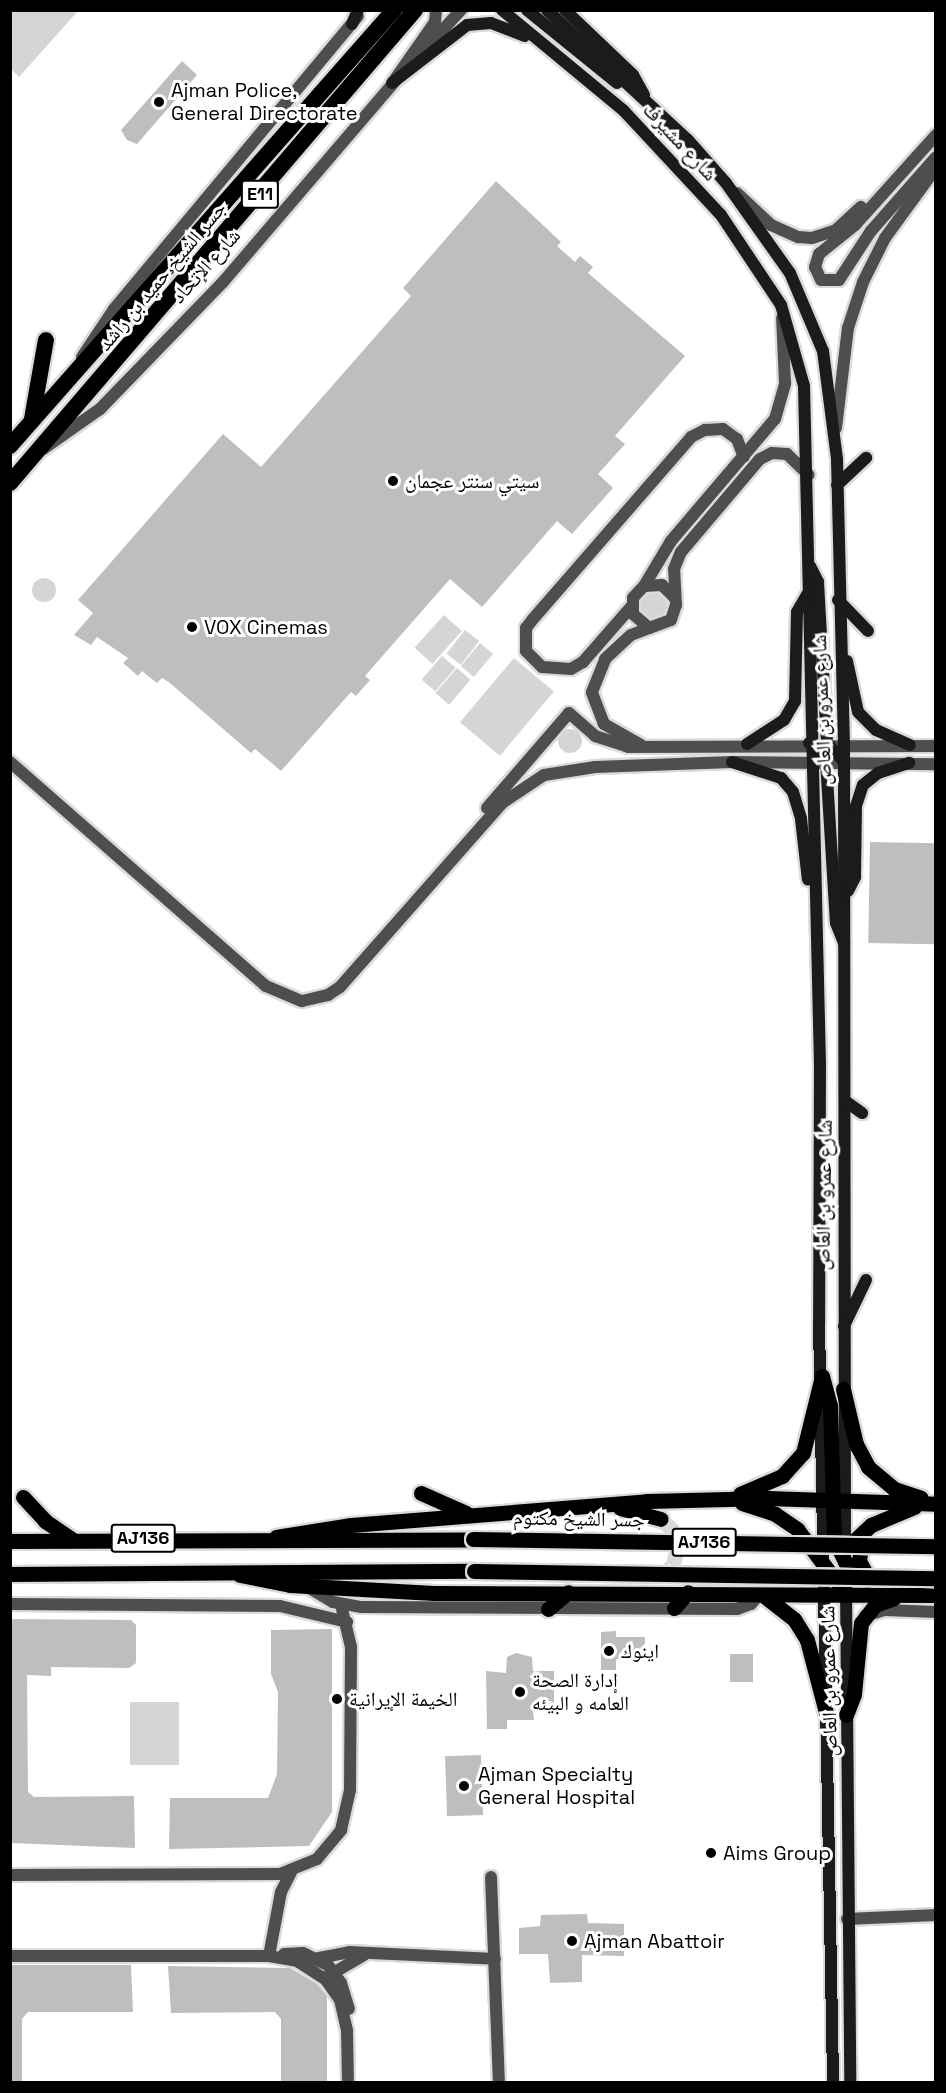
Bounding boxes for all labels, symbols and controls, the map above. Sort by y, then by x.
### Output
place label: Ajman Police, General Directorate [171,78,358,125]
marker: Ajman Police, General Directorate [152,95,166,109]
street label: شارع مشيرف [638,98,722,186]
road number: E11 [240,179,280,209]
street label: جسر الشيخ حميد بن راشد [93,197,231,355]
street label: شارع الإتحاد [166,224,246,308]
place label: سيتي سنتر عجمان [405,469,539,493]
marker: سيتي سنتر عجمان [386,474,400,488]
place label: VOX Cinemas [204,615,328,639]
marker: VOX Cinemas [185,620,199,634]
street label: شارع عمرو بن العاص [807,634,837,786]
street label: شارع عمرو بن العاص [811,1119,837,1271]
street label: جسر الشيخ مكتوم [513,1506,645,1532]
road number: AJ136 [110,1523,176,1553]
road number: AJ136 [671,1527,737,1557]
street label: شارع عمرو بن العاص [816,1605,842,1757]
place label: اينوك [621,1639,659,1663]
marker: اينوك [602,1644,616,1658]
place label: إدارة الصحة العامه و البيئه [532,1668,629,1715]
marker: إدارة الصحة العامه و البيئه [513,1685,527,1699]
place label: الخيمة الإيرانية [349,1687,458,1711]
marker: الخيمة الإيرانية [330,1692,344,1706]
place label: Ajman Specialty General Hospital [478,1762,635,1809]
marker: Ajman Specialty General Hospital [455,1777,473,1795]
place label: Aims Group [723,1841,831,1865]
marker: Aims Group [704,1846,718,1860]
place label: Ajman Abattoir [584,1929,725,1953]
marker: Ajman Abattoir [565,1934,579,1948]

